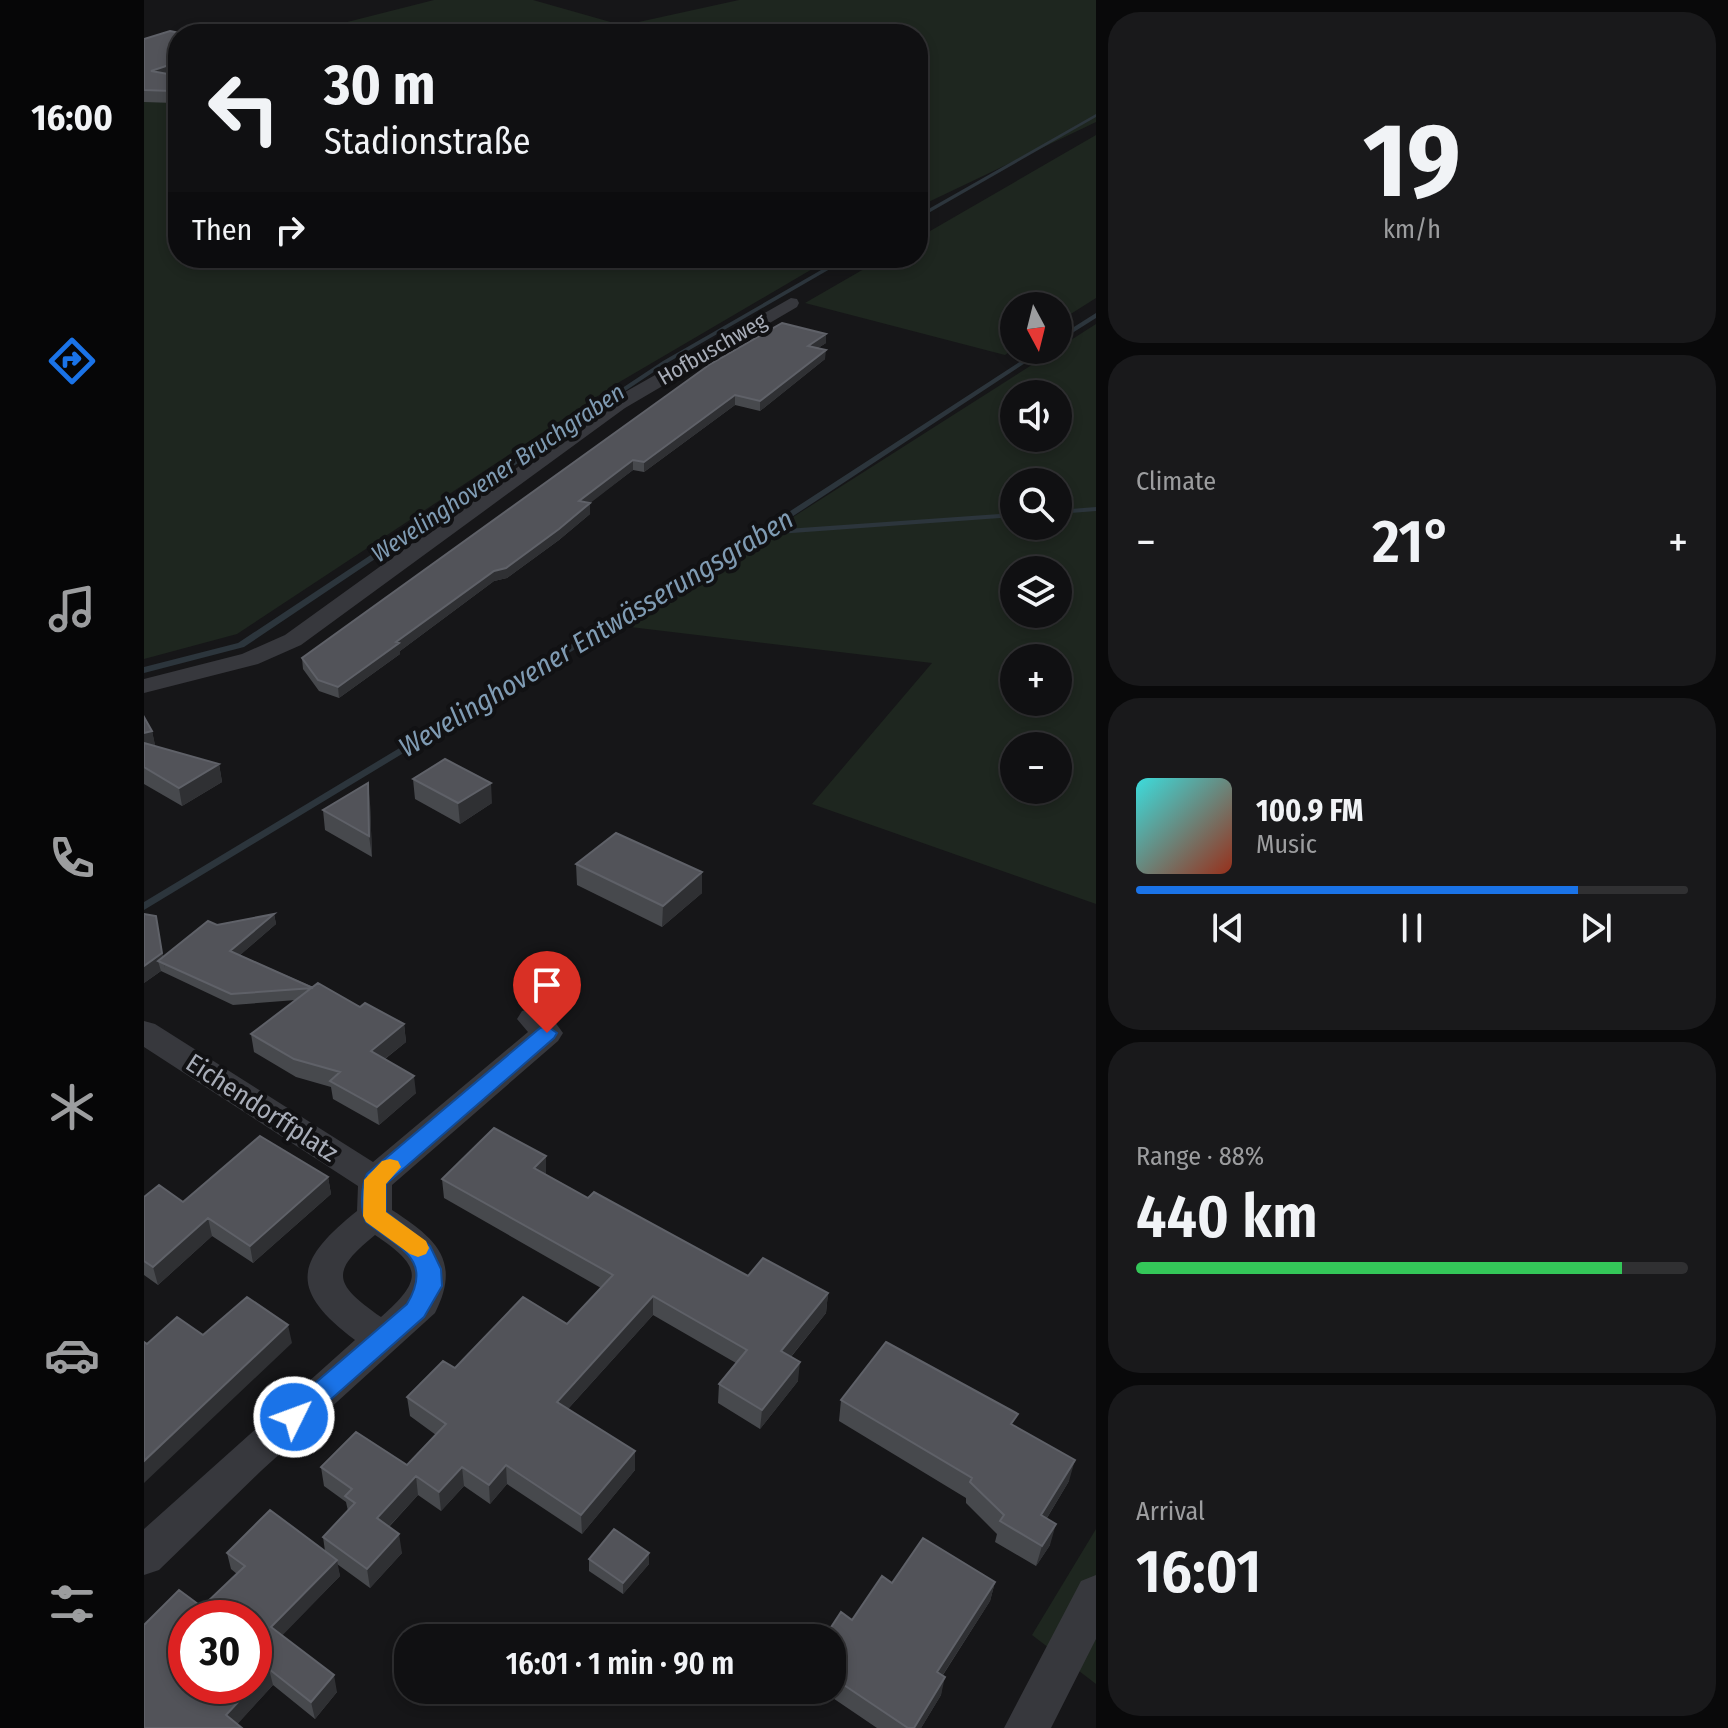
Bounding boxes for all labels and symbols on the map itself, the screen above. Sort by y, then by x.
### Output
north arrow [1000,292,1072,364]
street label: Hofbuschweg [653,307,772,391]
water label: Wevelinghovener Bruchgraben [366,378,630,568]
water label: Wevelinghovener Entwässerungsgraben [393,502,799,764]
pin [513,951,581,1033]
street label: Eichendorffplatz [180,1047,344,1169]
position arrow [252,1375,336,1459]
speed limit sign: 30 [168,1600,272,1704]

